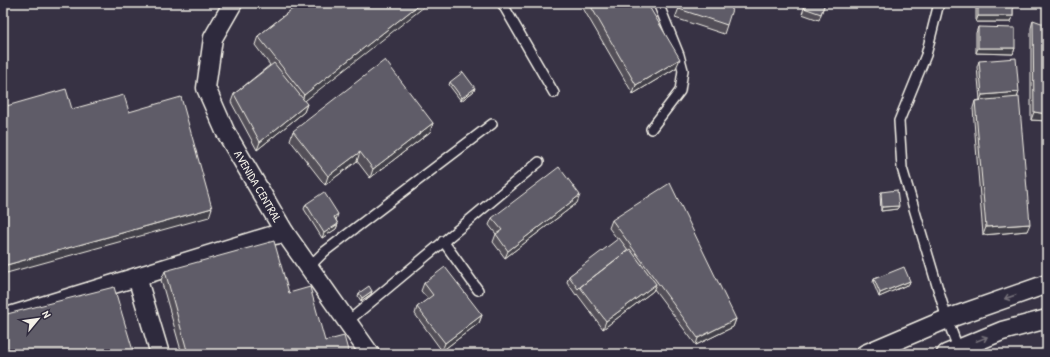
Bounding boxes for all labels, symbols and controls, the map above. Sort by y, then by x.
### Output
street label: AVENIDA CENTRAL [230,147,286,226]
one-way arrow [1004,293,1016,301]
north arrow [18,299,58,339]
text: N [39,308,54,320]
one-way arrow [975,335,987,342]

